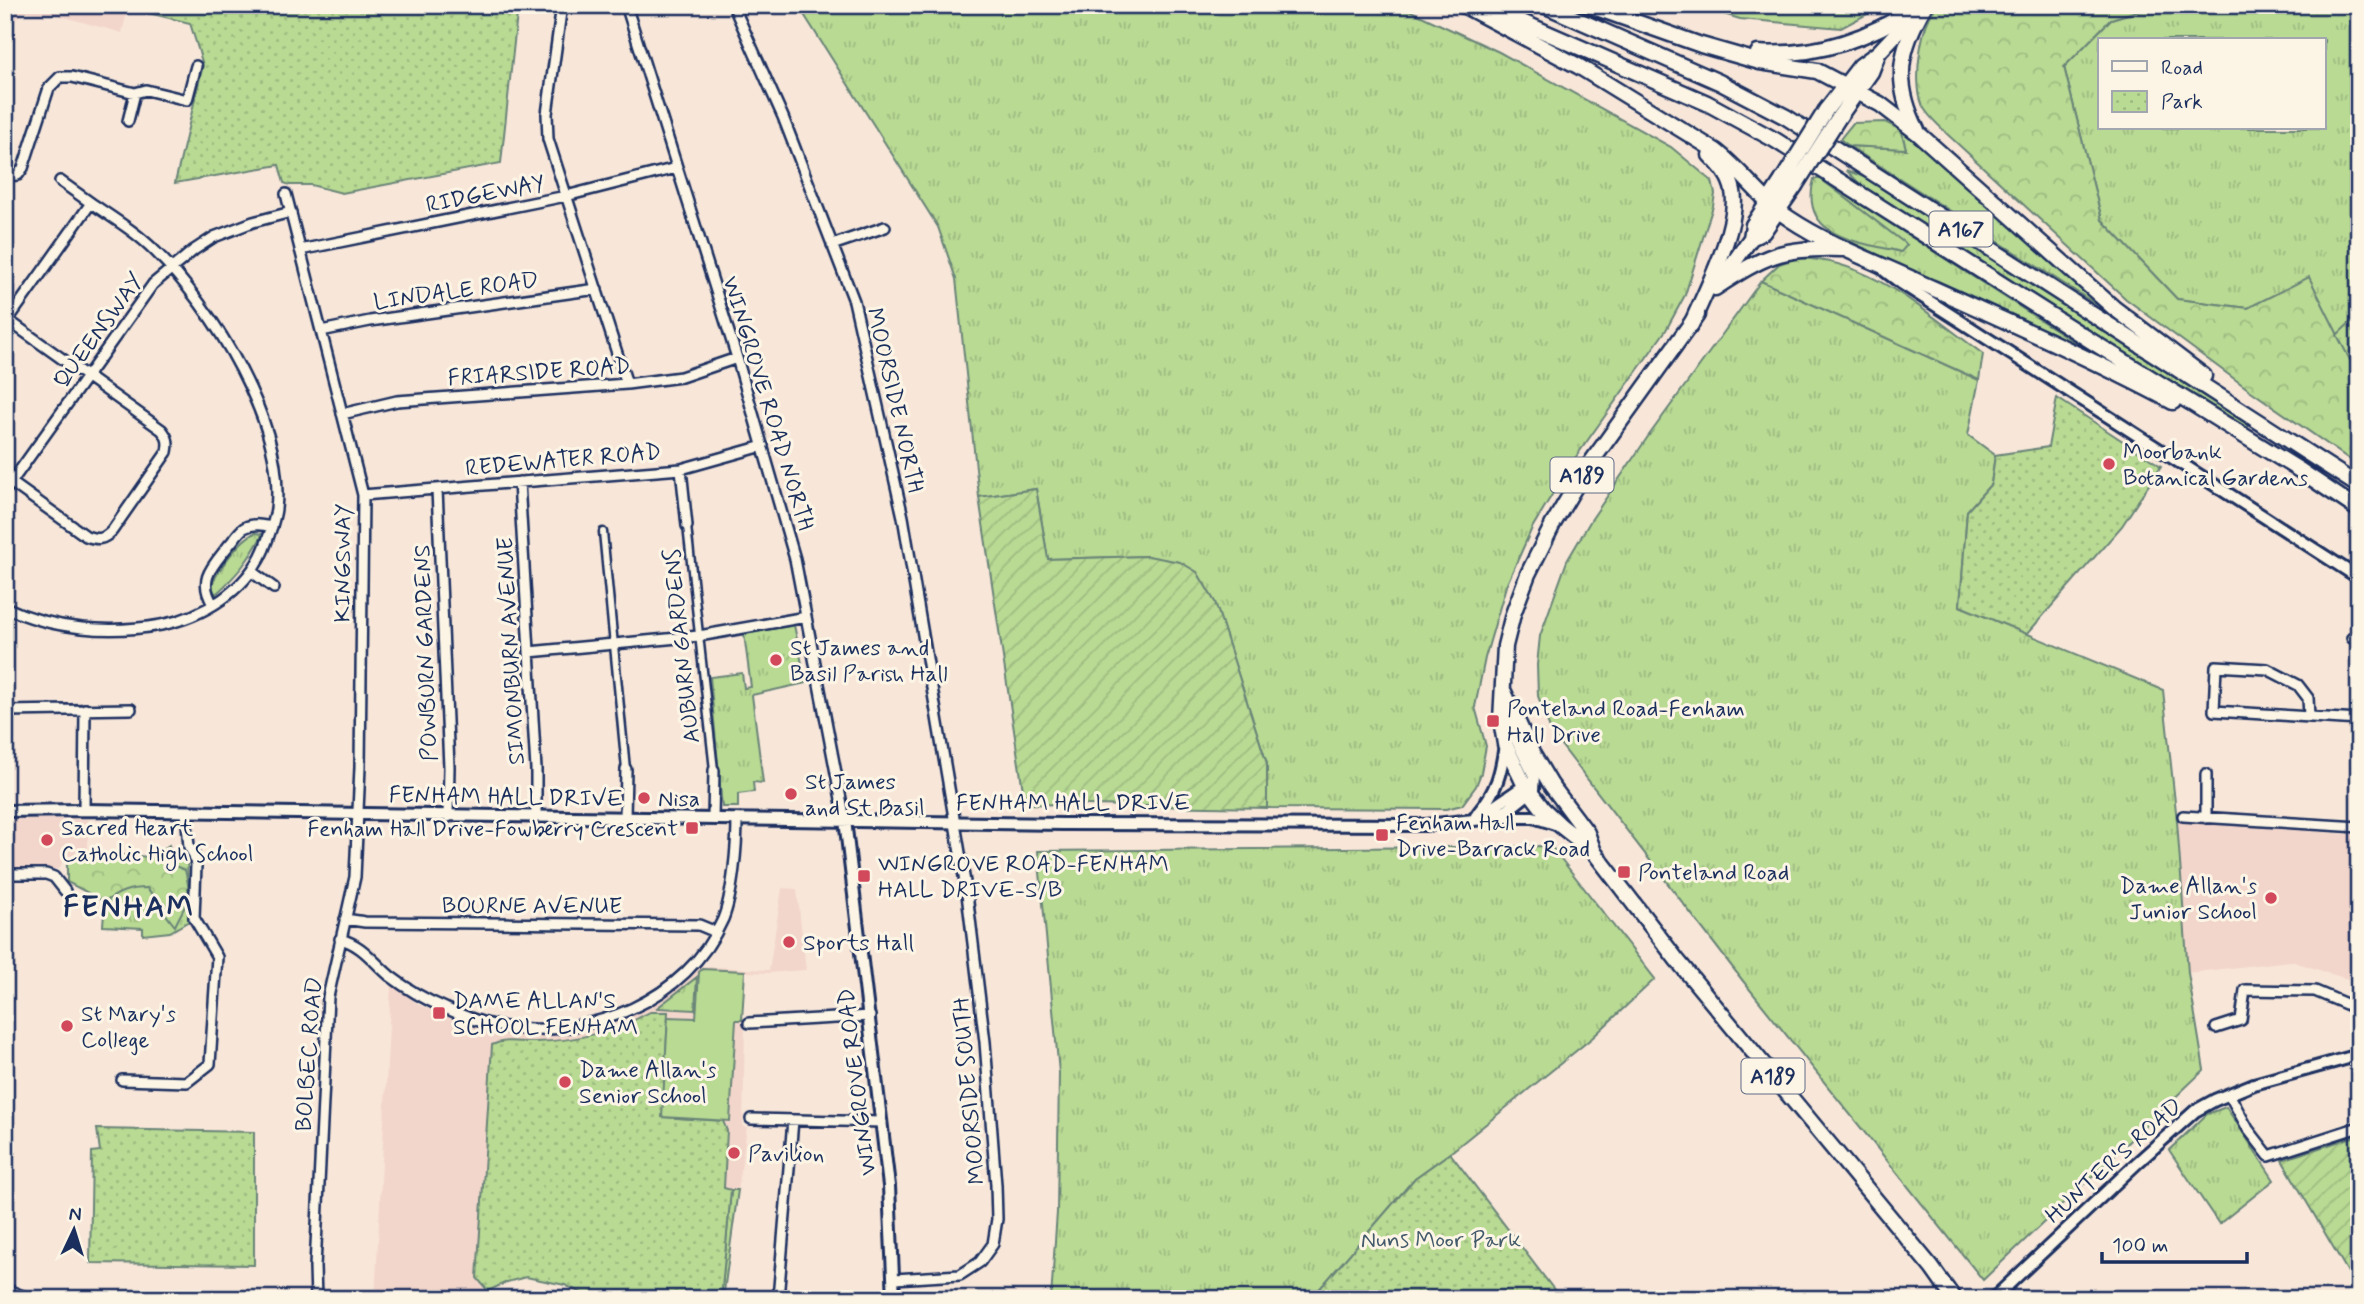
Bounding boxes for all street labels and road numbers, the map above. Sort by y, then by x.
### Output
street label: RIDGEWAY [423,169,548,221]
road number: A167 [1930,212,1993,246]
street label: LINDALE ROAD [372,266,541,318]
street label: QUEENSWAY [48,267,152,395]
street label: WINGROVE ROAD NORTH [714,273,820,534]
street label: MOORSIDE NORTH [858,305,930,496]
street label: FRIARSIDE ROAD [447,352,632,394]
street label: REDEWATER ROAD [464,437,662,484]
road number: A189 [1550,458,1614,492]
street label: KINGSWAY [329,503,359,623]
street label: SIMONBURN AVENUE [491,536,533,766]
street label: POWBURN GARDENS [408,544,446,762]
street label: AUBURN GARDENS [658,547,708,745]
street label: FENHAM HALL DRIVE [389,781,623,815]
street label: FENHAM HALL DRIVE [956,789,1190,819]
street label: BOURNE AVENUE [442,892,622,922]
street label: BOLBEC ROAD [290,976,330,1132]
street label: WINGROVE ROAD [832,986,884,1177]
street label: MOORSIDE SOUTH [947,996,993,1186]
road number: A189 [1742,1058,1804,1094]
street label: HUNTER'S ROAD [2039,1092,2189,1231]

